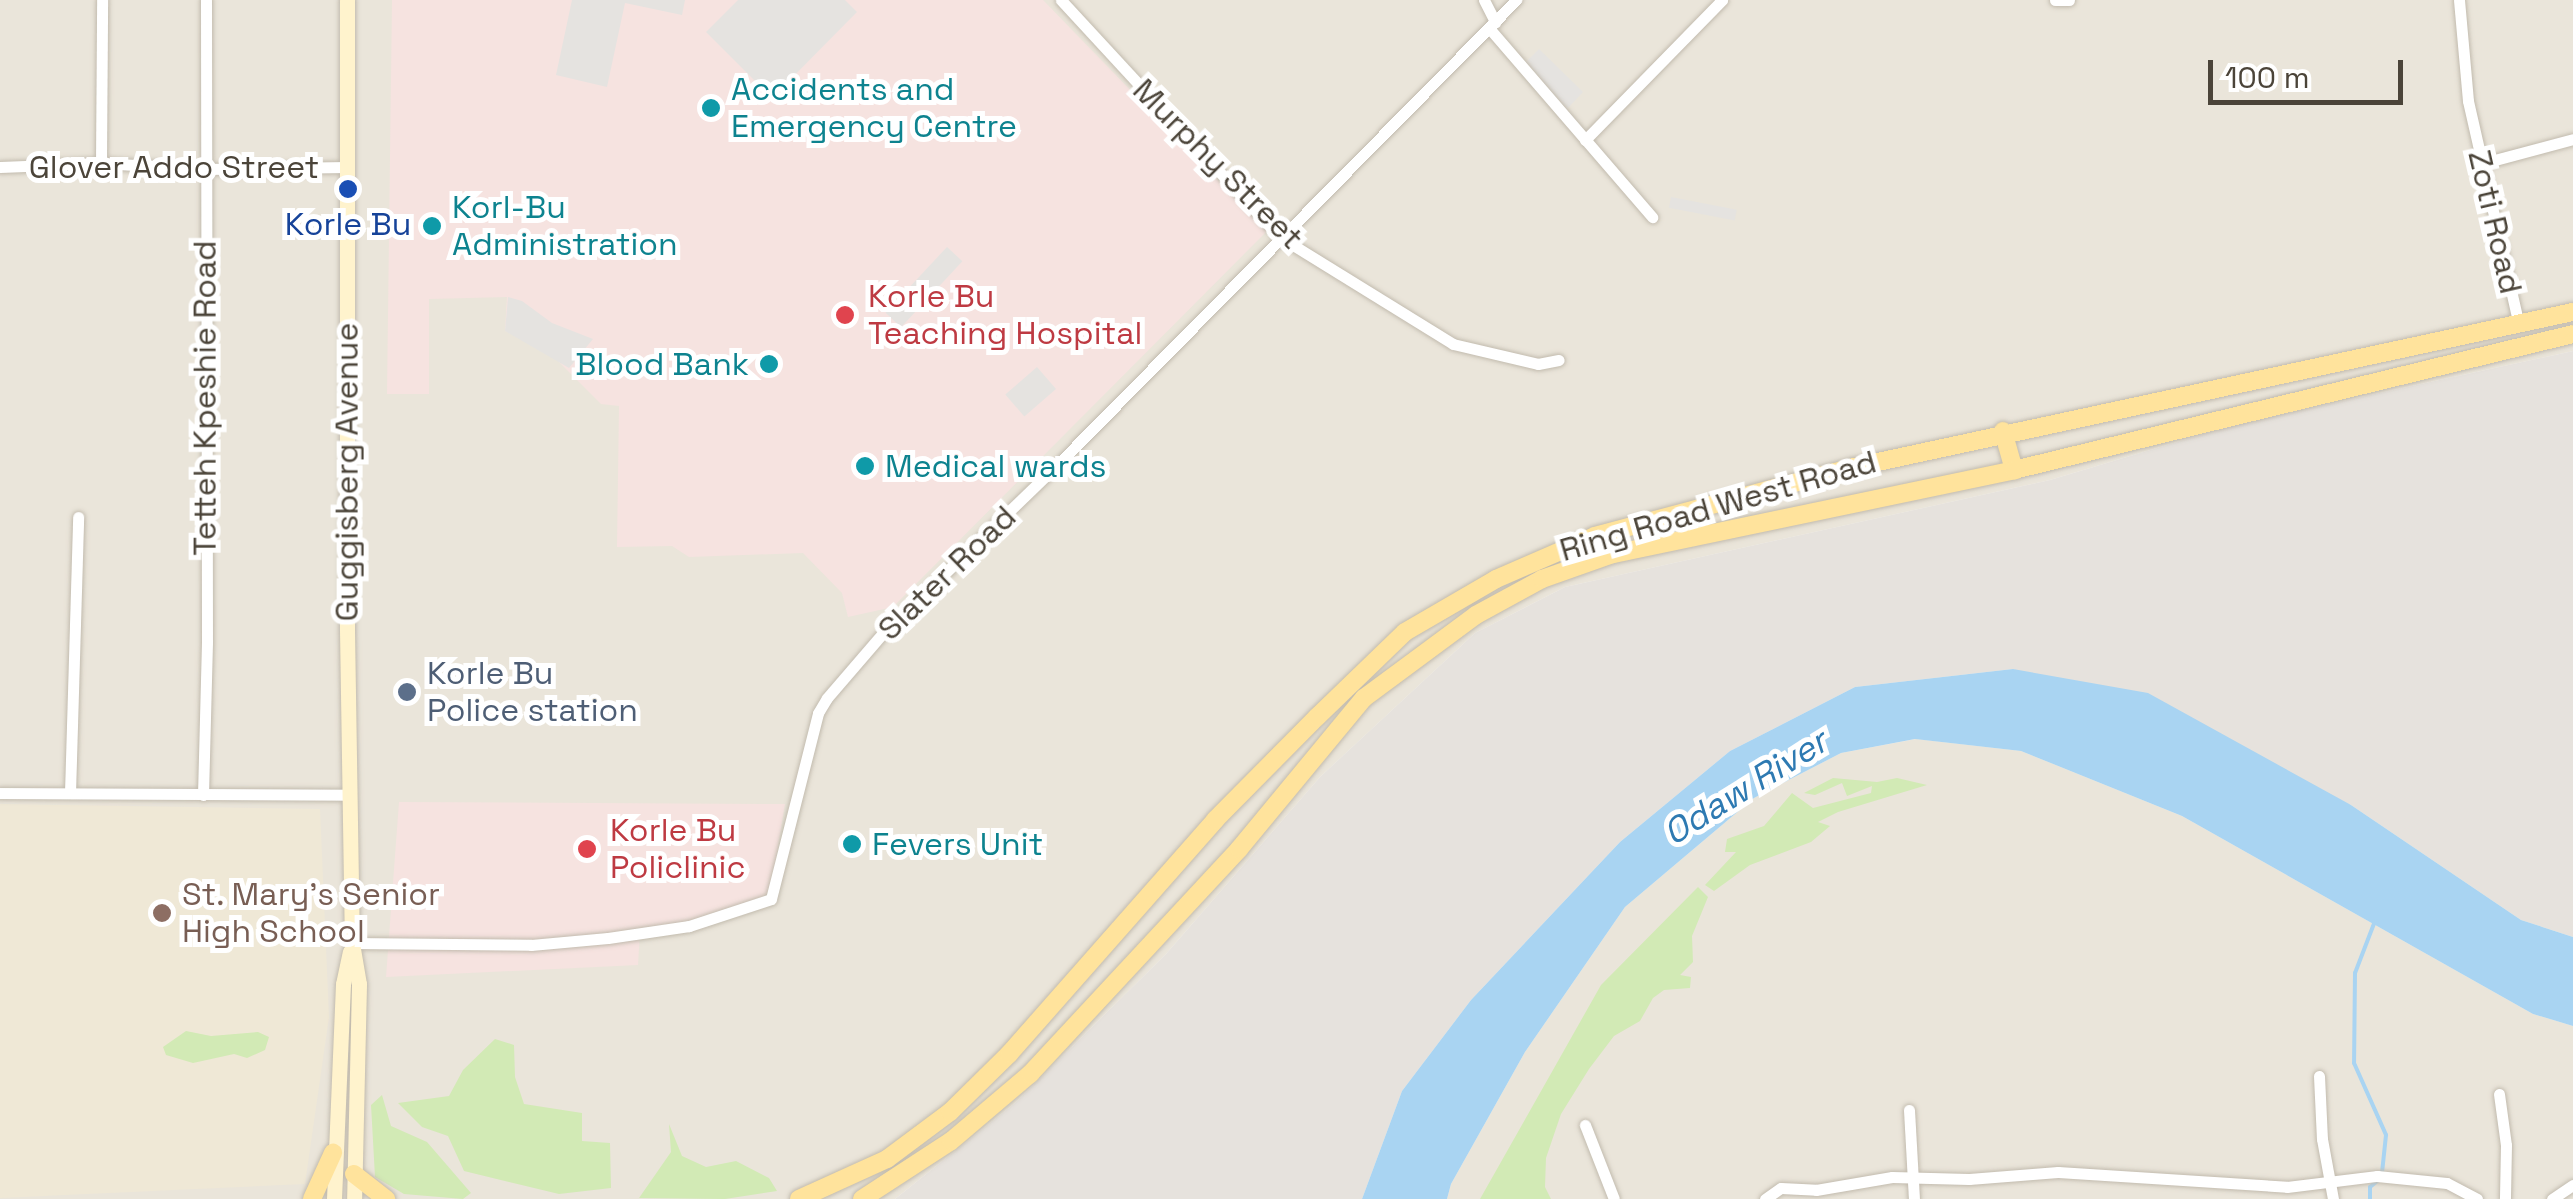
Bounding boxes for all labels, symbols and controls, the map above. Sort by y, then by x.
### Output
scale bar [2213,40,2408,102]
text: 100 m [2225,58,2310,97]
place label: Accidents and Emergency Centre [731,71,1017,146]
street label: Murphy Street [1125,71,1311,257]
marker: Accidents and Emergency Centre [700,97,722,119]
street label: Zoti Road [2460,146,2530,298]
street label: Glover Addo Street [28,148,320,186]
marker: Korle Bu [337,178,359,200]
place label: Korl-Bu Administration [452,189,678,264]
place label: Korle Bu [285,205,411,243]
marker: Korl-Bu Administration [421,215,443,237]
street label: Tetteh Kpeshie Road [186,240,224,556]
place label: Korle Bu Teaching Hospital [868,278,1142,353]
marker: Korle Bu Teaching Hospital [832,302,858,328]
street label: Guggisberg Avenue [328,322,366,622]
place label: Blood Bank [575,345,749,383]
marker: Blood Bank [758,353,780,375]
street label: Ring Road West Road [1555,442,1881,570]
place label: Medical wards [885,447,1106,485]
marker: Medical wards [854,455,876,477]
street label: Slater Road [870,498,1024,648]
place label: Korle Bu Police station [427,655,638,730]
marker: Korle Bu Police station [396,681,418,703]
water label: Odaw River [1655,720,1835,854]
place label: Korle Bu Policlinic [610,812,746,887]
place label: Fevers Unit [872,825,1043,863]
marker: Fevers Unit [841,833,863,855]
marker: Korle Bu Policlinic [574,836,600,862]
place label: St. Mary's Senior High School [182,876,441,951]
marker: St. Mary's Senior High School [151,902,173,924]

